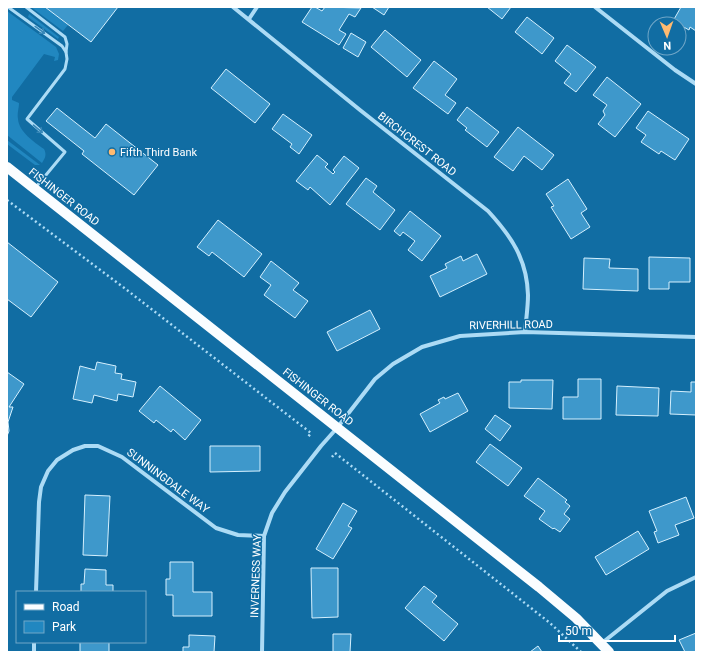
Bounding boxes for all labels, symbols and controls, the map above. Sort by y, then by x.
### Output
north arrow [647,16,687,56]
one-way arrow [34,26,45,34]
text: N [663,39,671,52]
street label: BIRCHCREST ROAD [375,109,459,179]
one-way arrow [33,124,44,133]
place label: Fifth Third Bank [120,146,198,159]
marker: Fifth Third Bank [107,147,117,157]
street label: FISHINGER ROAD [26,165,102,229]
street label: RIVERHILL ROAD [469,318,553,332]
street label: FISHINGER ROAD [280,365,356,429]
street label: SUNNINGDALE WAY [124,446,212,516]
street label: INVERNESS WAY [248,534,264,618]
legend [16,591,146,643]
text: Road [52,600,80,614]
scale bar [559,617,675,643]
text: Park [52,620,77,634]
text: 50 m [565,624,592,638]

